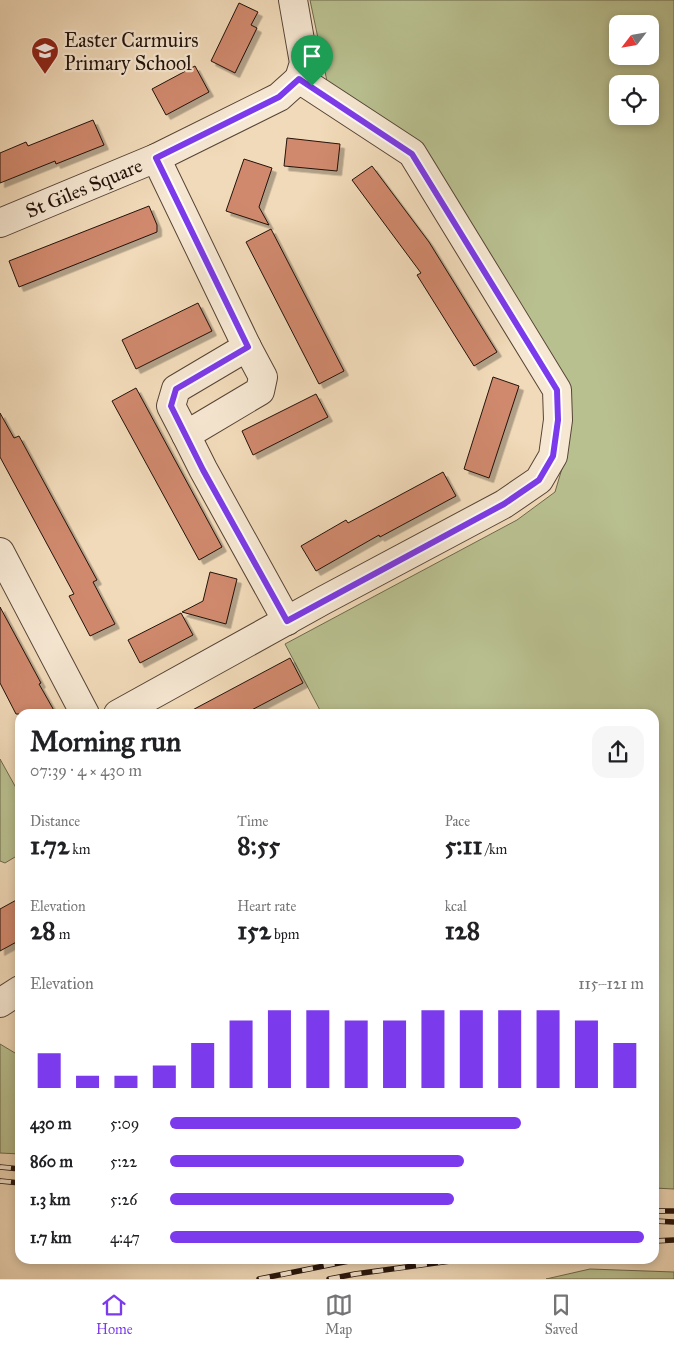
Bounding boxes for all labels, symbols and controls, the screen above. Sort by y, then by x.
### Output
north arrow [609,15,659,65]
map controls [609,15,659,125]
place label: Easter Carmuirs Primary School [64,28,199,75]
pin [291,35,333,86]
school or university icon: Easter Carmuirs Primary School [30,36,60,75]
icon: arrive [298,42,326,70]
button: locate [609,75,659,125]
street label: St Giles Square [22,153,146,223]
text: Morning run [30,724,181,759]
button: share [592,726,644,778]
text: 07:39 · 4 × 430 m [30,761,142,780]
text: Distance [30,813,80,830]
text: Time [237,813,268,830]
text: Pace [445,813,470,830]
text: 1.72 [30,830,69,861]
text: 8:55 [237,830,280,861]
text: 5:11 [445,830,482,861]
text: km [69,841,91,858]
text: /km [482,841,507,858]
text: Elevation [30,898,86,915]
text: Heart rate [237,898,296,915]
text: kcal [445,898,467,915]
text: 28 [30,915,56,946]
text: 152 [237,915,271,946]
text: 128 [445,915,480,946]
text: m [56,926,70,943]
text: bpm [271,926,300,943]
text: Elevation [30,974,94,993]
text: 115–121 m [578,974,644,993]
text: 430 m [30,1114,72,1133]
text: 5:09 [110,1114,139,1133]
text: 860 m [30,1152,73,1171]
text: 5:22 [110,1152,137,1171]
text: 1.3 km [30,1190,70,1209]
text: 5:26 [110,1190,138,1209]
text: 1.7 km [30,1228,72,1247]
text: 4:47 [110,1228,140,1247]
tab: Home [96,1291,133,1338]
tab: Map [325,1291,353,1338]
tab: Saved [545,1291,578,1338]

